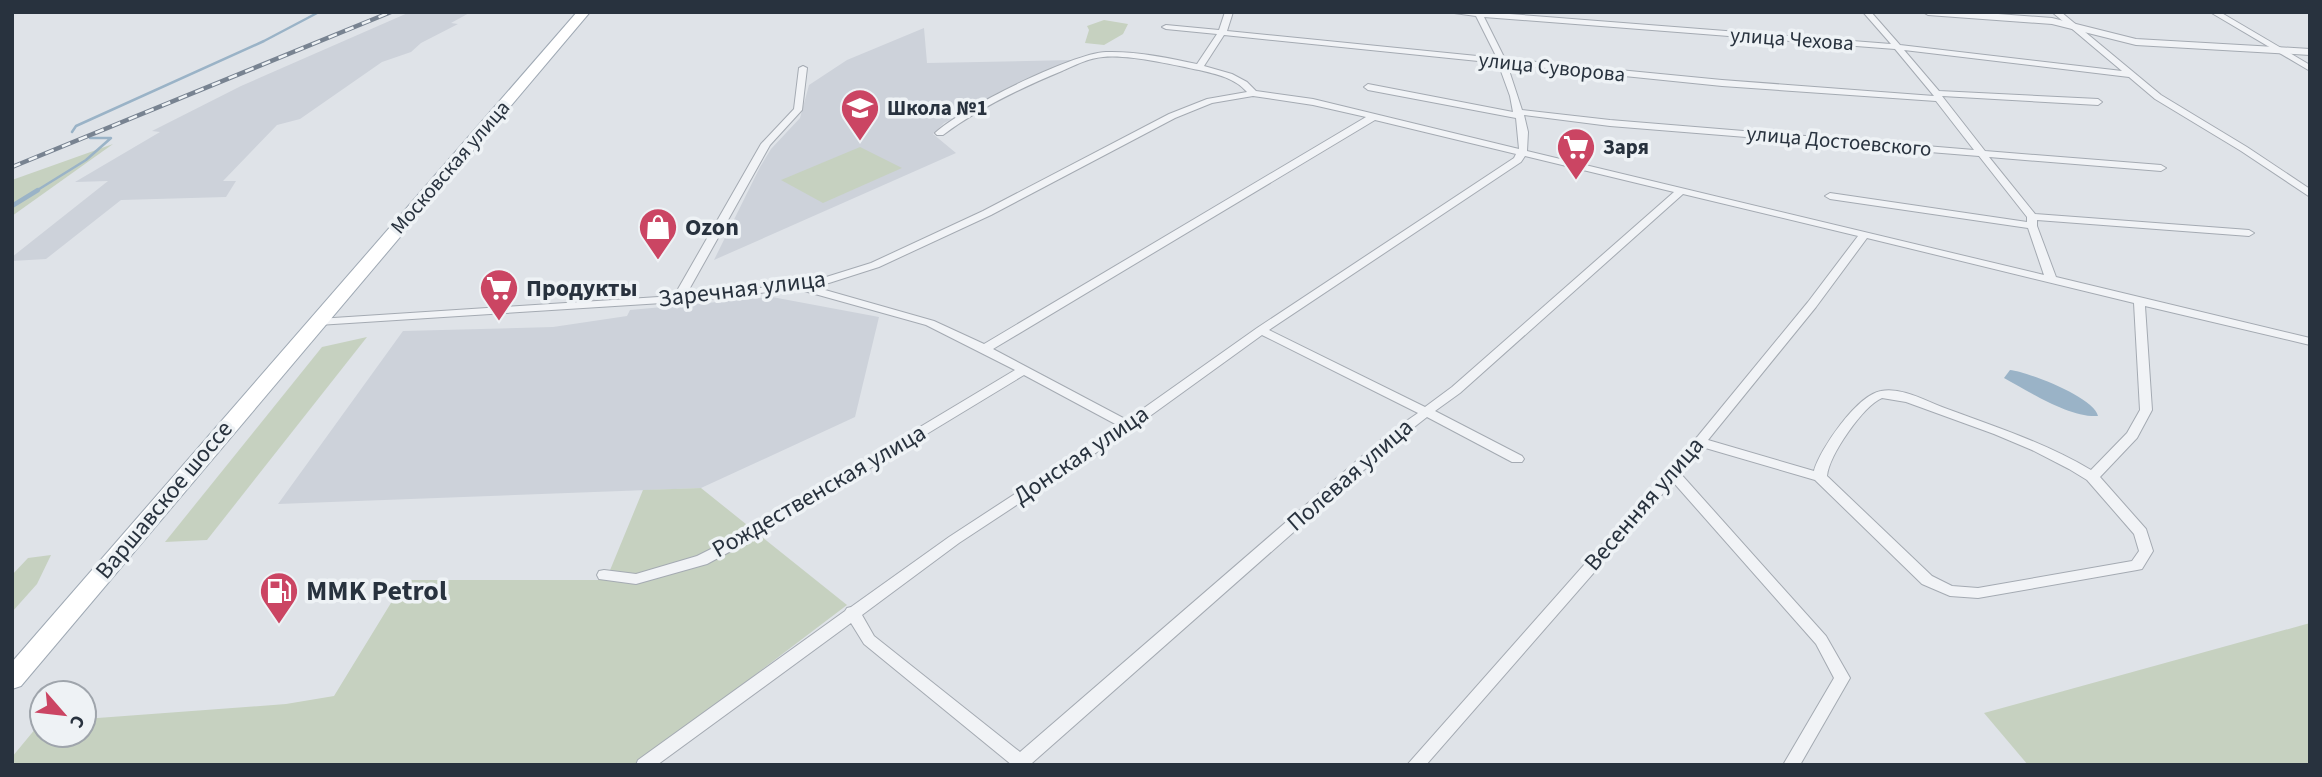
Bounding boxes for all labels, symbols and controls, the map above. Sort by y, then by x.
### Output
street label: улица Чехова [1729,20,1855,58]
street label: улица Суворова [1477,44,1627,90]
school or university icon: Школа №1 [839,87,881,142]
street label: Московская улица [383,93,517,241]
place label: Школа №1 [887,93,988,123]
street label: улица Достоевского [1745,118,1933,164]
supermarket icon: Заря [1555,126,1597,181]
place label: Заря [1603,132,1649,162]
shop icon: Ozon [637,206,679,261]
place label: Ozon [685,210,739,245]
street label: Заречная улица [656,261,828,317]
supermarket icon: Продукты [478,267,520,322]
place label: Продукты [526,271,637,306]
street label: Донская улица [1006,397,1156,513]
street label: Полевая улица [1279,410,1421,540]
street label: Варшавское шоссе [87,413,241,587]
street label: Рождественская улица [706,415,932,567]
street label: Весенняя улица [1576,429,1712,579]
fuel station icon: MMK Petrol [258,570,300,625]
place label: MMK Petrol [306,571,447,611]
north arrow [28,679,98,749]
text: С [62,710,91,732]

